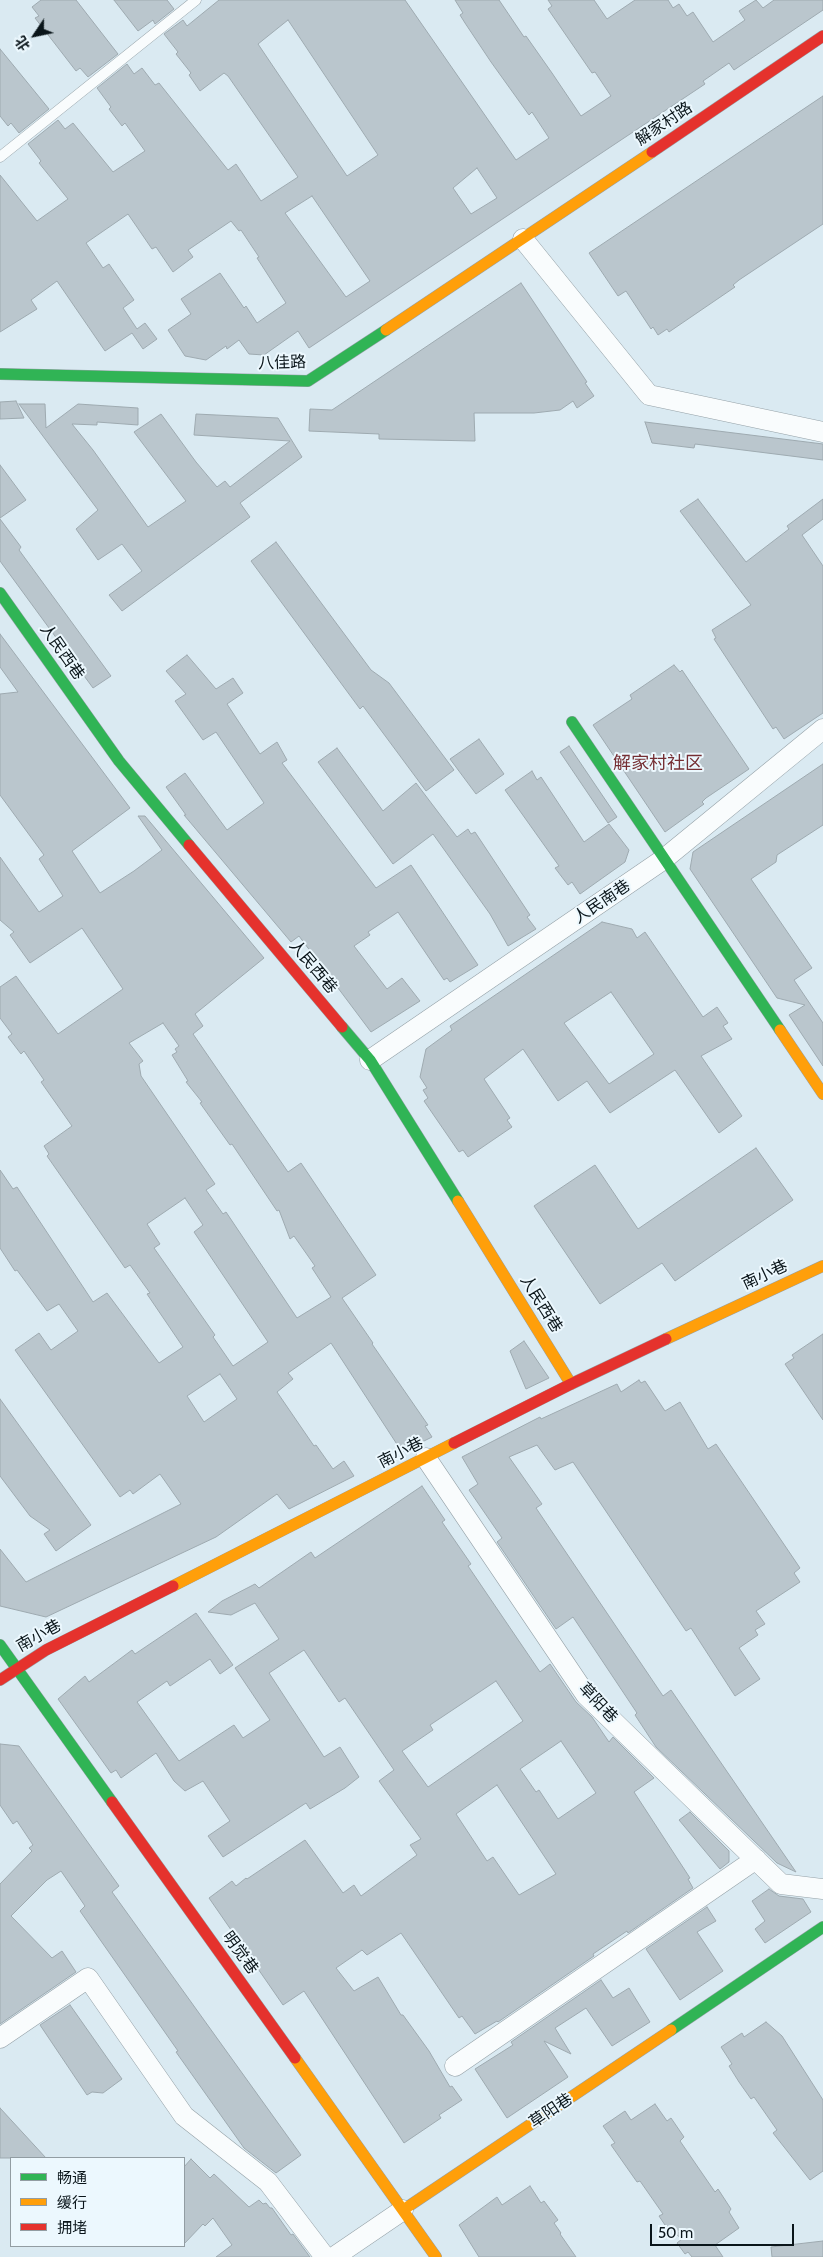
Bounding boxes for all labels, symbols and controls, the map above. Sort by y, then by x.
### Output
north arrow [10,10,60,60]
text: 北 [11,33,34,54]
street label: 解家村路 [632,98,696,150]
street label: 八佳路 [258,353,306,373]
street label: 人民西巷 [36,620,88,684]
district label: 解家村社区 [613,753,703,775]
street label: 人民南巷 [570,876,634,928]
street label: 人民西巷 [285,936,341,998]
street label: 南小巷 [739,1256,791,1294]
street label: 人民西巷 [516,1272,566,1336]
street label: 南小巷 [375,1434,427,1472]
street label: 南小巷 [13,1616,65,1656]
street label: 草阳巷 [575,1679,621,1727]
street label: 明觉巷 [218,1928,262,1978]
street label: 草阳巷 [526,2090,576,2132]
legend [10,2157,185,2247]
text: 畅通 [57,2169,87,2187]
text: 缓行 [57,2194,87,2212]
scale bar [653,2214,797,2246]
text: 拥堵 [57,2219,87,2237]
text: 50 m [658,2224,693,2242]

